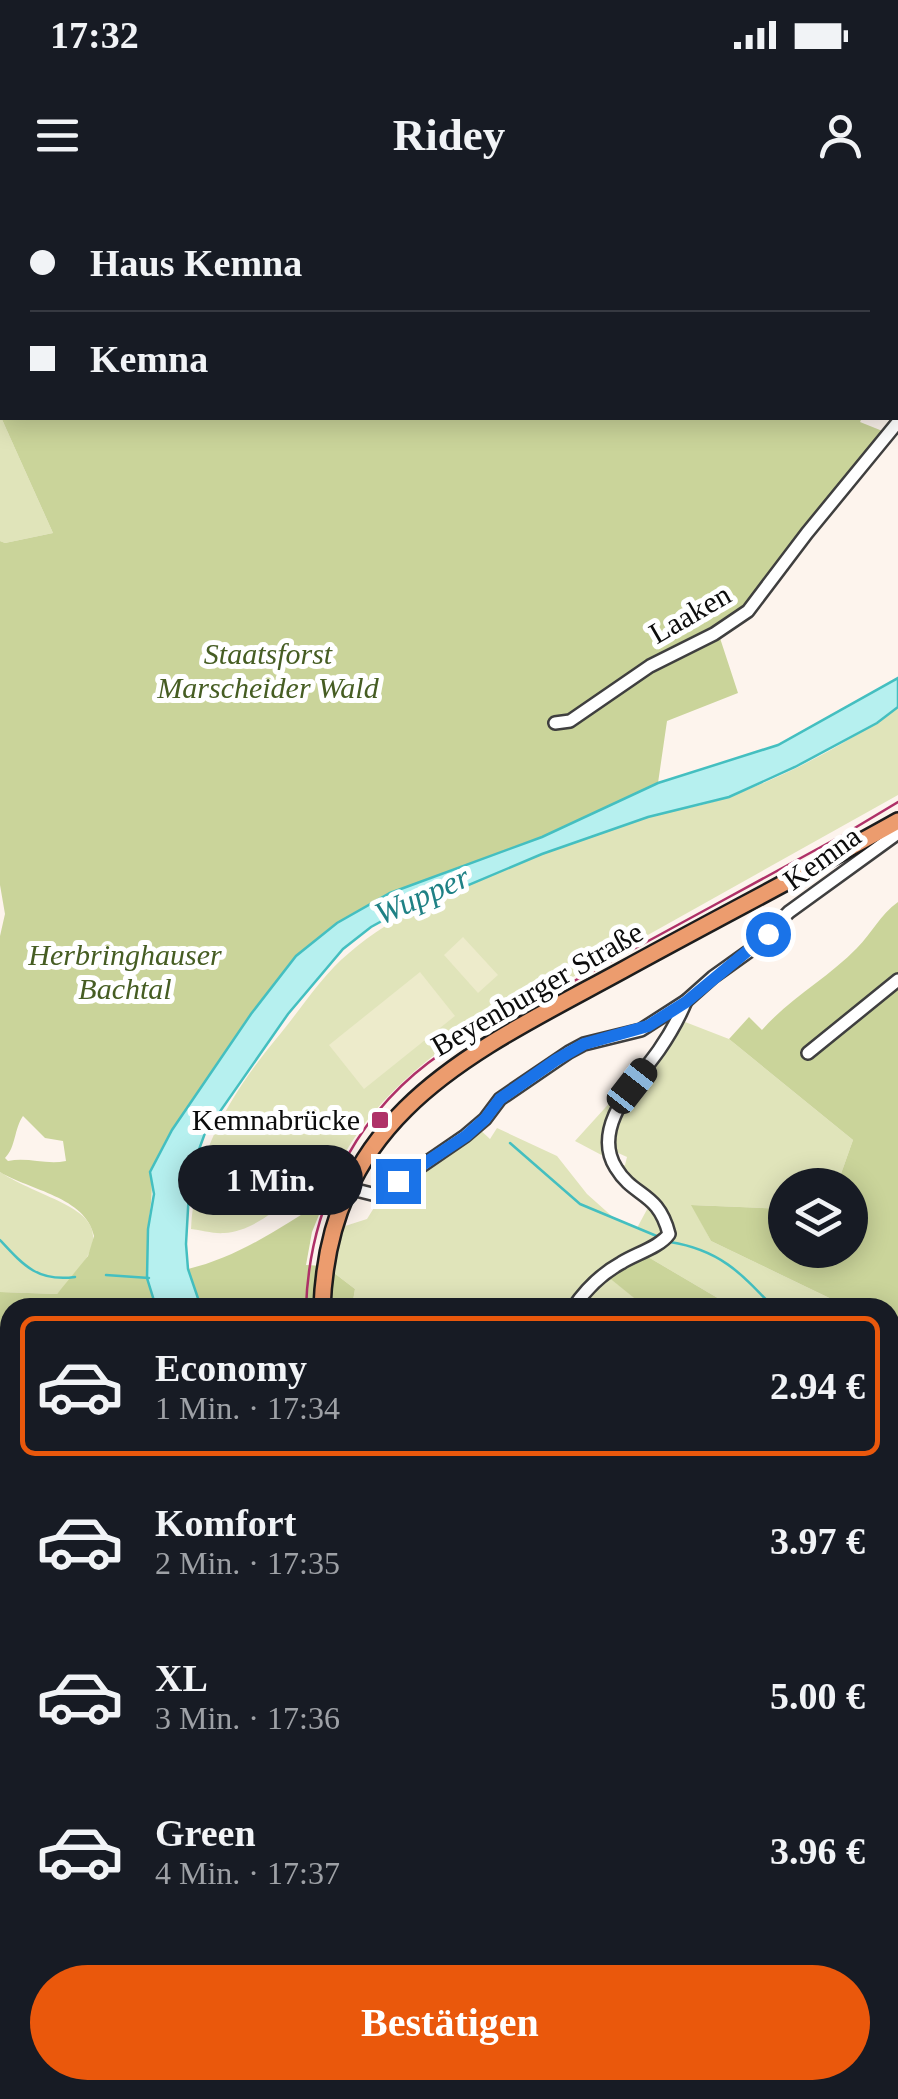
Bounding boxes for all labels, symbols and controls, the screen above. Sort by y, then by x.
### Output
text: 17:32 [50,14,139,56]
icon: menu [30,108,85,163]
icon: person [813,108,868,163]
text: Ridey [393,110,505,160]
text: Haus Kemna [90,242,302,284]
text: Kemna [90,338,208,380]
street label: Laaken [643,577,736,650]
park label: Staatsforst Marscheider Wald [156,637,380,704]
street label: Kemna [777,819,866,896]
water label: Wupper [369,858,475,932]
route start [746,912,791,957]
street label: Beyenburger Straße [425,915,648,1062]
park label: Herbringhauser Bachtal [27,938,222,1005]
car [602,1053,662,1119]
place label: Kemnabrücke [192,1103,360,1136]
marker: Kemnabrücke [369,1109,391,1131]
callout: 1 Min. [178,1146,363,1216]
route end [376,1159,421,1204]
text: 1 Min. [226,1162,315,1198]
map controls [768,1168,868,1268]
button: layers [768,1168,868,1268]
icon: car [35,1341,125,1431]
text: Economy [155,1347,307,1389]
text: 2.94 € [770,1365,865,1407]
text: 1 Min. · 17:34 [155,1390,340,1426]
icon: car [35,1496,125,1586]
text: Komfort [155,1502,296,1544]
text: 3.97 € [770,1520,865,1562]
text: 2 Min. · 17:35 [155,1545,340,1581]
icon: car [35,1651,125,1741]
text: XL [155,1657,208,1699]
text: 5.00 € [770,1675,865,1717]
text: 3 Min. · 17:36 [155,1700,340,1736]
icon: car [35,1806,125,1896]
text: Green [155,1812,256,1854]
text: 3.96 € [770,1830,865,1872]
text: 4 Min. · 17:37 [155,1855,340,1891]
button: Bestätigen [30,1965,870,2080]

